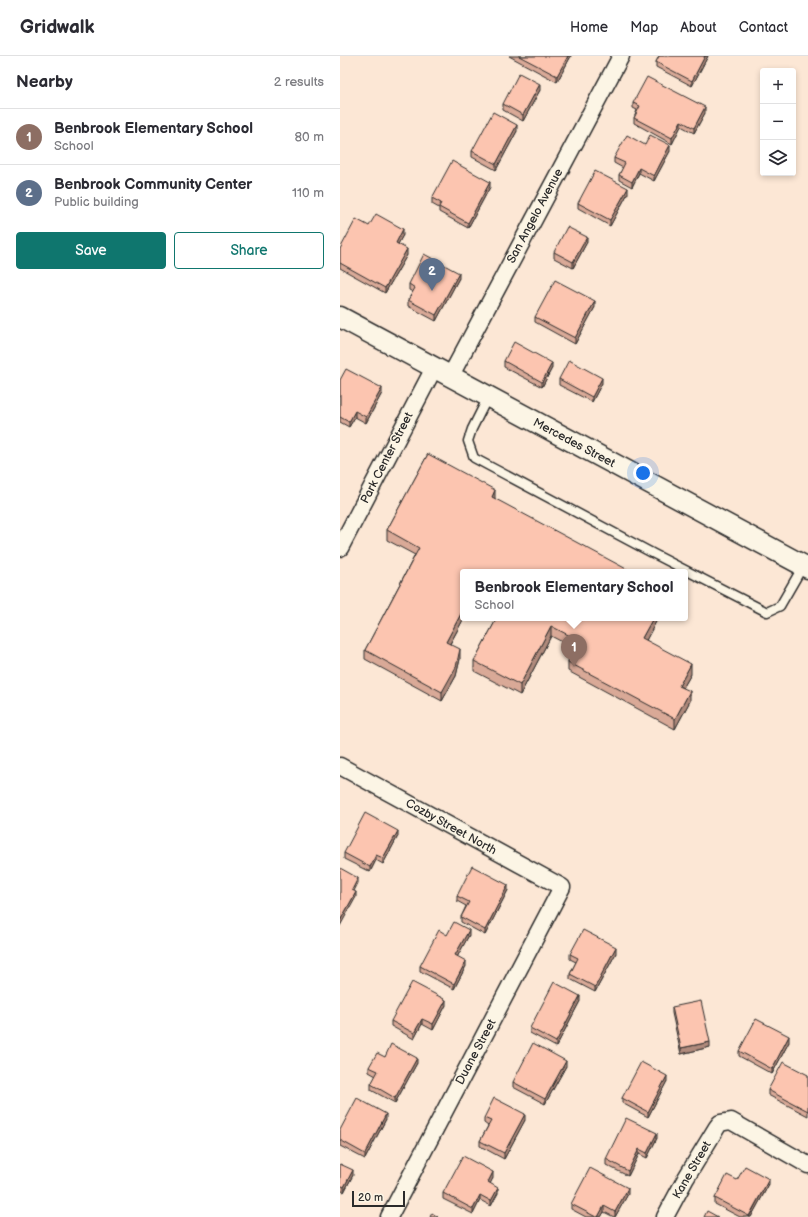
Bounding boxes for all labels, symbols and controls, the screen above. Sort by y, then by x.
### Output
text: Gridwalk [20,16,95,39]
text: Home [570,19,608,36]
text: Map [630,19,658,36]
text: About [680,19,717,36]
text: Contact [739,19,788,36]
map controls [760,68,796,176]
button: + [760,68,796,104]
text: Nearby [16,72,73,92]
text: 2 results [274,74,324,90]
button: − [760,104,796,140]
text: Benbrook Elementary School [54,119,253,138]
text: 1 [26,129,32,145]
text: 80 m [295,129,324,145]
text: School [54,138,94,154]
button: layers [760,140,796,176]
street label: San Angelo Avenue [504,166,566,266]
text: Benbrook Community Center [54,175,252,194]
text: 2 [25,185,33,201]
text: 110 m [292,185,324,201]
text: Public building [54,194,139,210]
button: Save [16,232,166,269]
button: Share [174,232,324,269]
pin: 2 [419,258,445,291]
street label: Park Center Street [358,410,417,506]
street label: Mercedes Street [530,415,618,471]
your location [633,463,653,483]
popup [460,569,688,621]
text: Benbrook Elementary School [475,578,673,597]
text: School [475,597,514,613]
pin: 1 [561,634,587,667]
street label: Cozby Street North [403,796,500,858]
street label: Duane Street [452,1016,500,1087]
street label: Kane Street [669,1138,715,1202]
scale bar [352,1189,405,1208]
text: 20 m [358,1191,383,1204]

